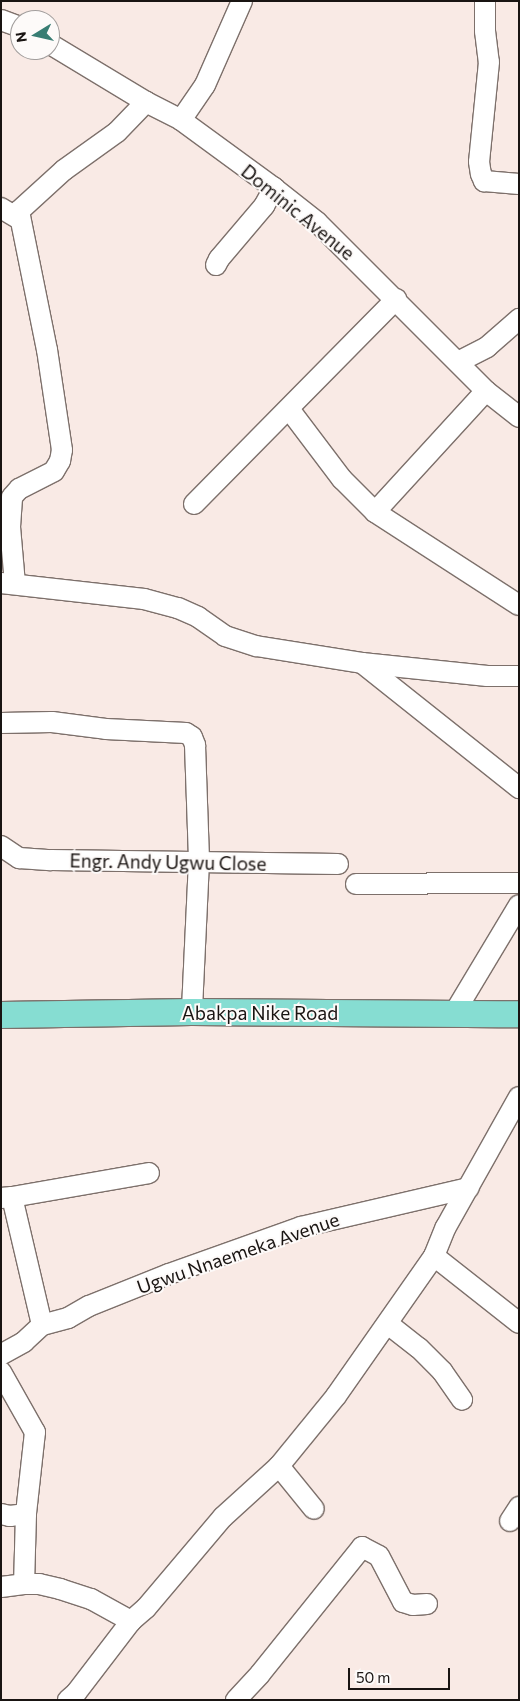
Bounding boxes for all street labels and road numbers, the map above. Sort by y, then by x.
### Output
street label: Dominic Avenue [237,159,359,265]
street label: Engr. Andy Ugwu Close [69,849,267,875]
street label: Abakpa Nike Road [182,1002,338,1024]
street label: Ugwu Nnaemeka Avenue [134,1208,342,1298]

